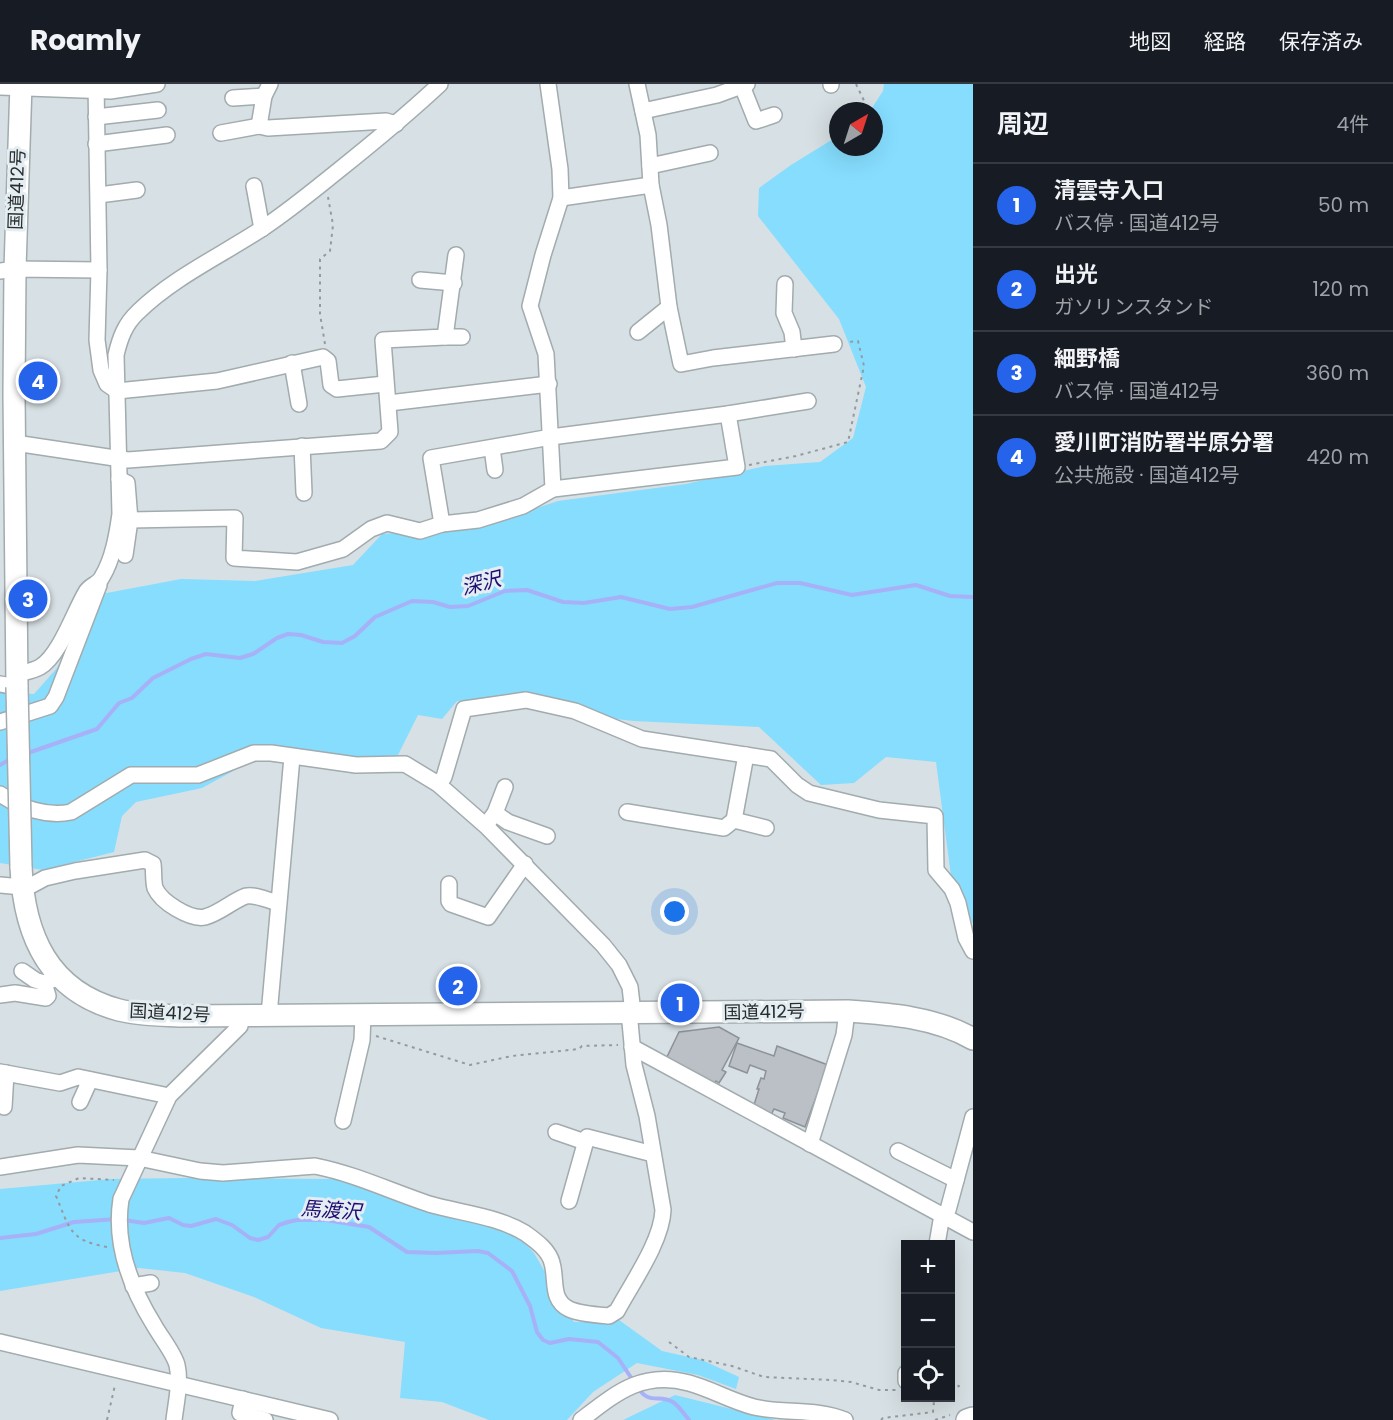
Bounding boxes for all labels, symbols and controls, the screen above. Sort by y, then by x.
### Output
text: Roamly [30,21,141,60]
text: 地図 [1129,27,1171,56]
text: 経路 [1204,27,1246,56]
text: 保存済み [1279,27,1363,56]
north arrow [829,102,883,156]
text: 周辺 [997,106,1049,142]
text: 4件 [1336,110,1369,138]
street label: 国道412号 [3,148,30,230]
text: 清雲寺入口 [1054,175,1164,206]
text: 1 [1013,191,1020,219]
text: 50 m [1318,191,1369,219]
text: バス停 · 国道412号 [1054,209,1219,237]
text: 出光 [1054,259,1098,290]
text: 2 [1011,275,1022,303]
text: 120 m [1313,275,1369,303]
text: ガソリンスタンド [1054,293,1214,321]
text: 細野橋 [1054,343,1120,374]
pin: 4 [18,358,57,404]
text: 3 [1010,359,1023,387]
text: 360 m [1306,359,1369,387]
text: バス停 · 国道412号 [1054,377,1219,405]
text: 愛川町消防署半原分署 [1054,427,1274,458]
text: 4 [1010,443,1023,471]
text: 420 m [1306,443,1369,471]
text: 公共施設 · 国道412号 [1054,461,1239,489]
water label: 深沢 [458,564,507,601]
pin: 3 [9,576,48,622]
your location [660,897,689,926]
pin: 2 [438,964,478,1008]
pin: 1 [660,980,700,1026]
street label: 国道412号 [129,998,211,1027]
street label: 国道412号 [723,998,805,1025]
water label: 馬渡沢 [300,1194,365,1226]
map controls [901,1240,955,1402]
button: + [901,1240,955,1294]
button: − [901,1294,955,1348]
button: locate [901,1348,955,1402]

